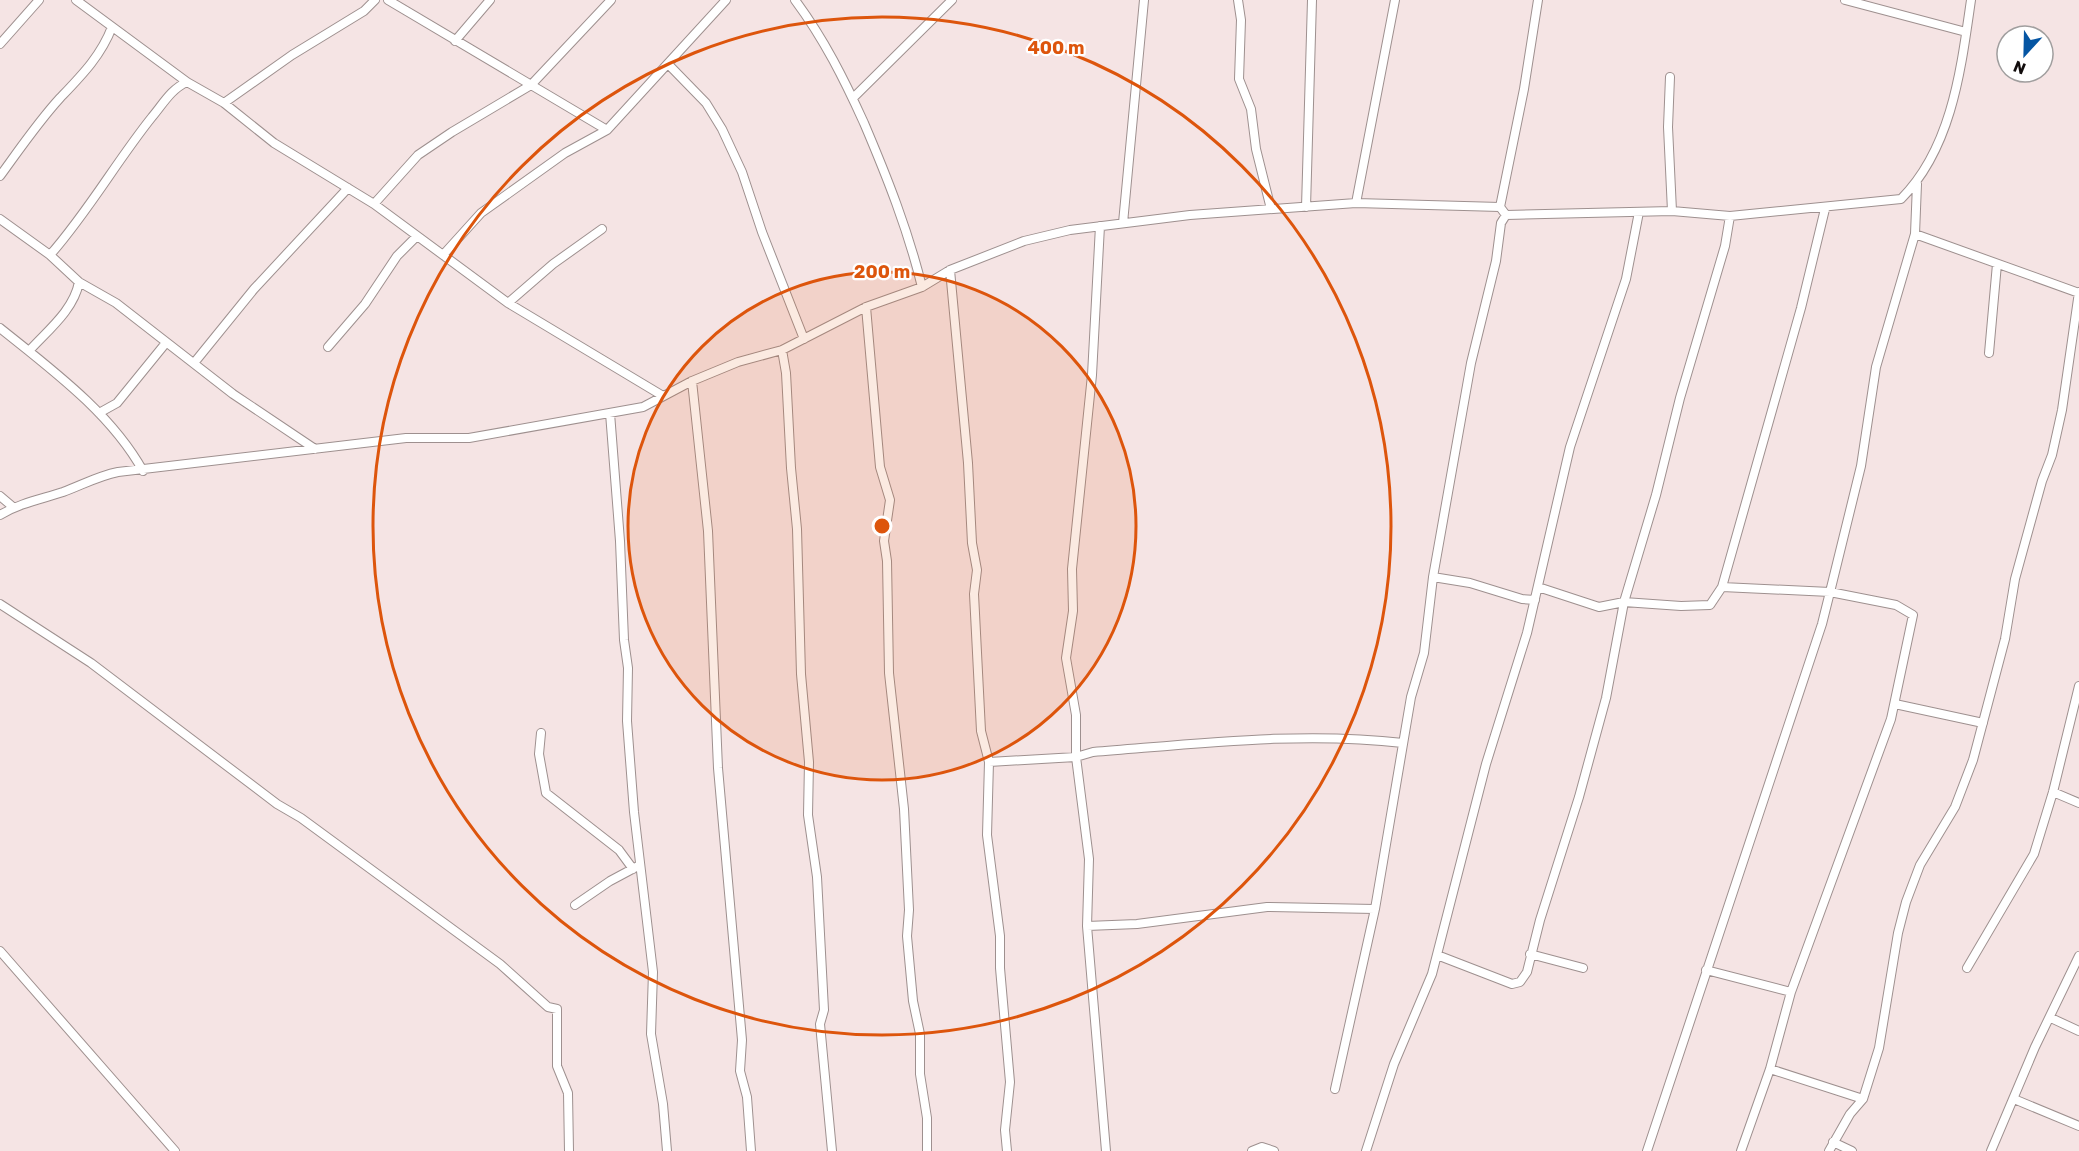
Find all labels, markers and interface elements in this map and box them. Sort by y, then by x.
north arrow [1995,24,2055,84]
text: 400 m [1027,37,1085,59]
text: N [2011,56,2028,78]
text: 200 m [854,261,910,283]
centre of rings [872,516,892,536]

